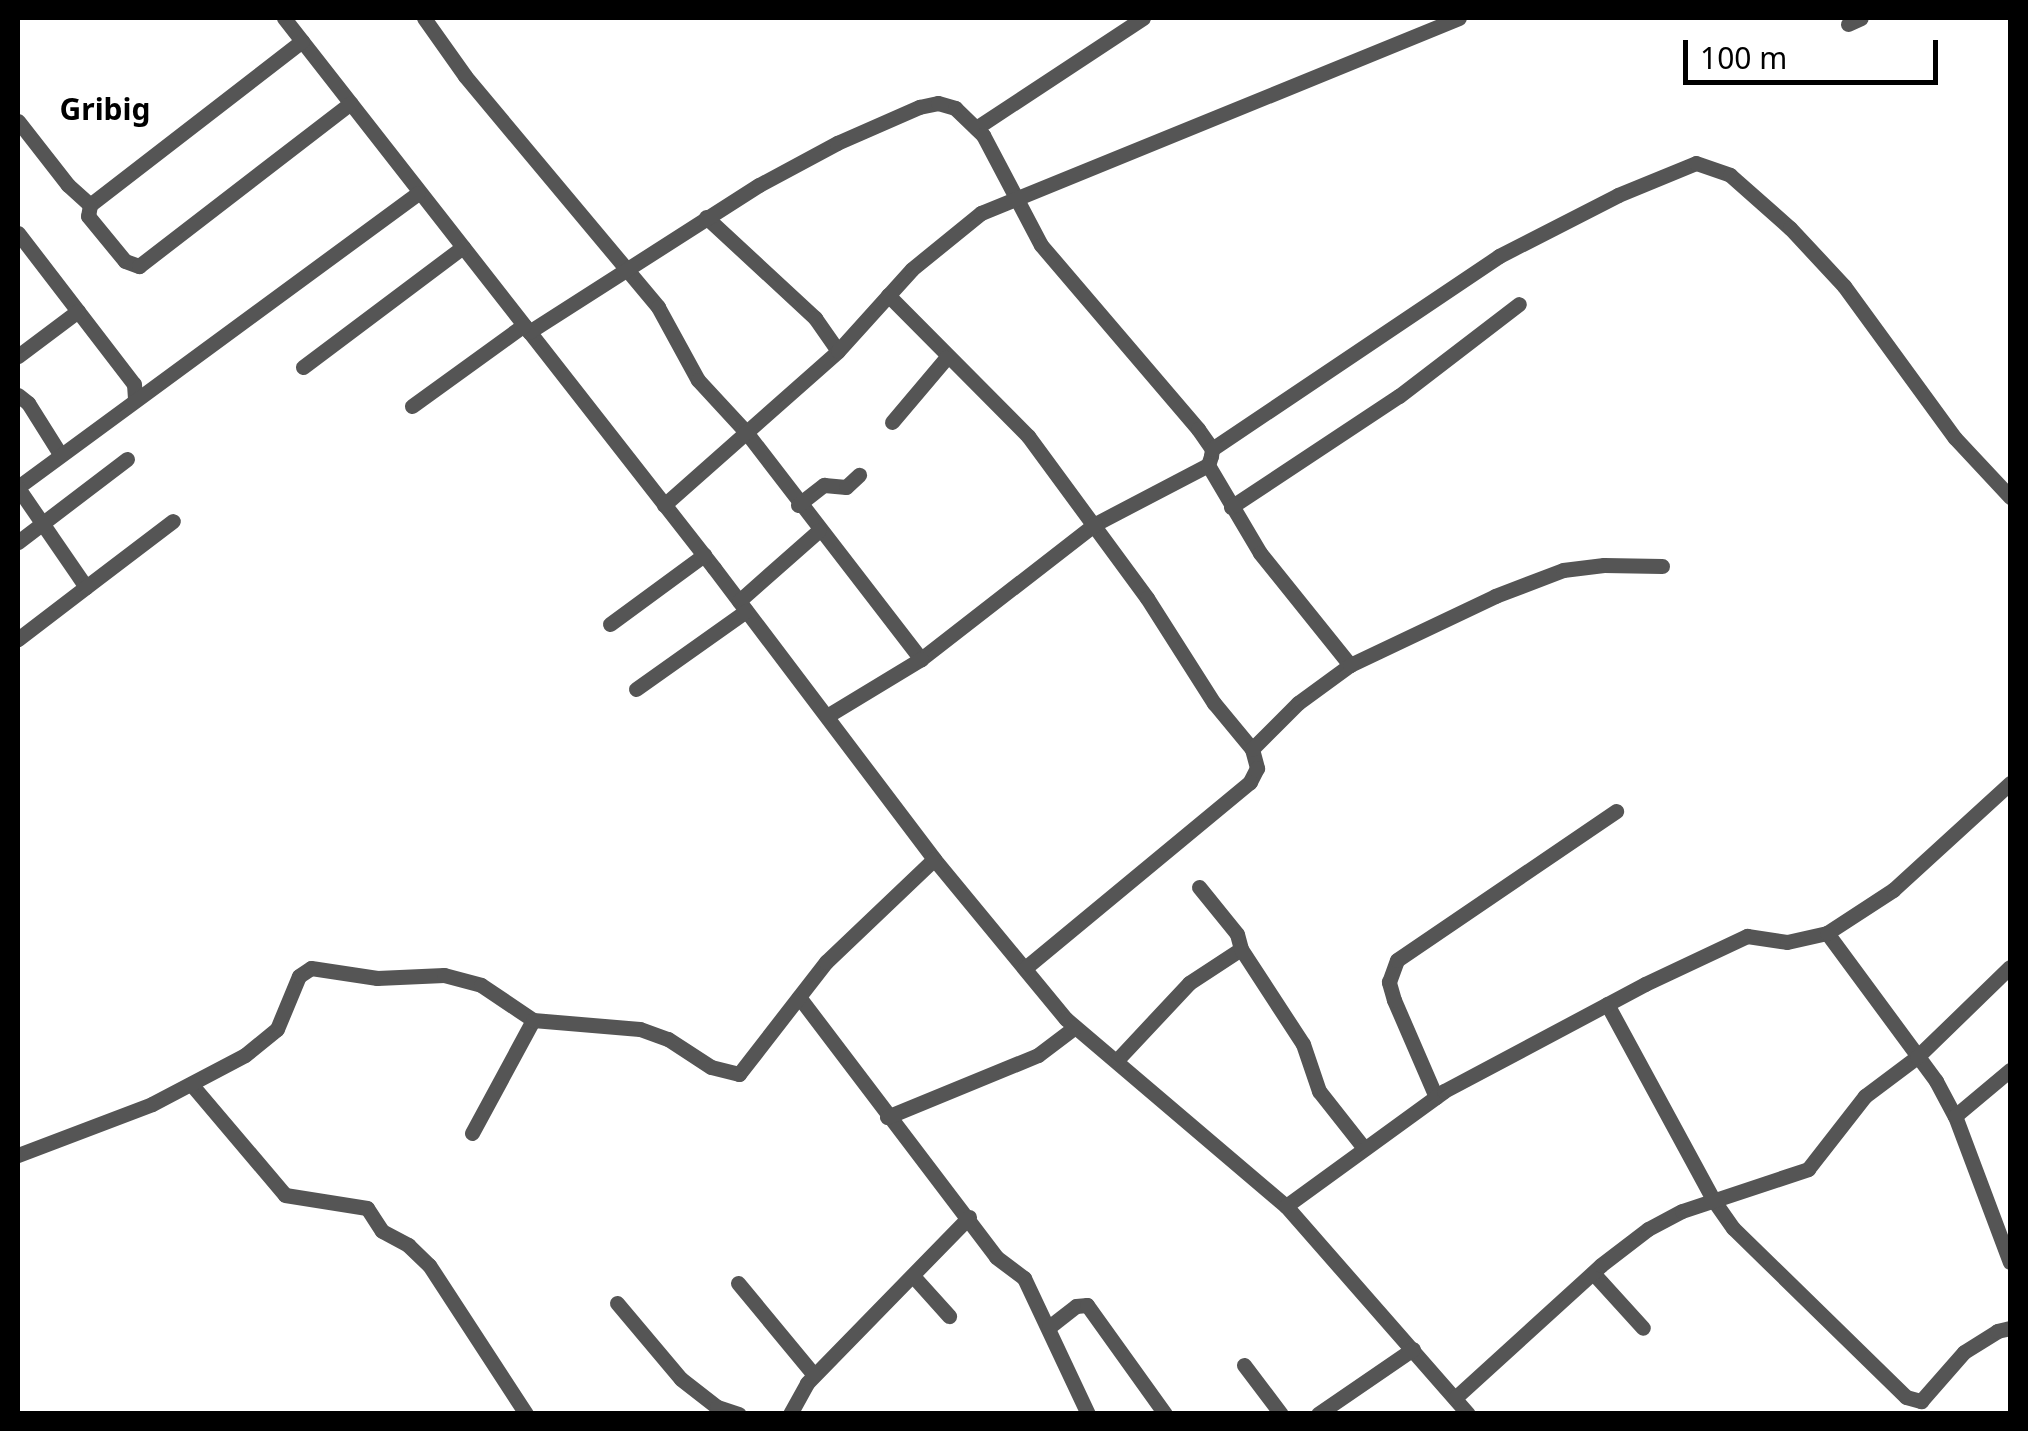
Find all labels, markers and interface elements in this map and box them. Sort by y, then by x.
scale bar [1688,20,1943,82]
text: 100 m [1700,37,1787,78]
district label: Gribig [60,91,150,127]

